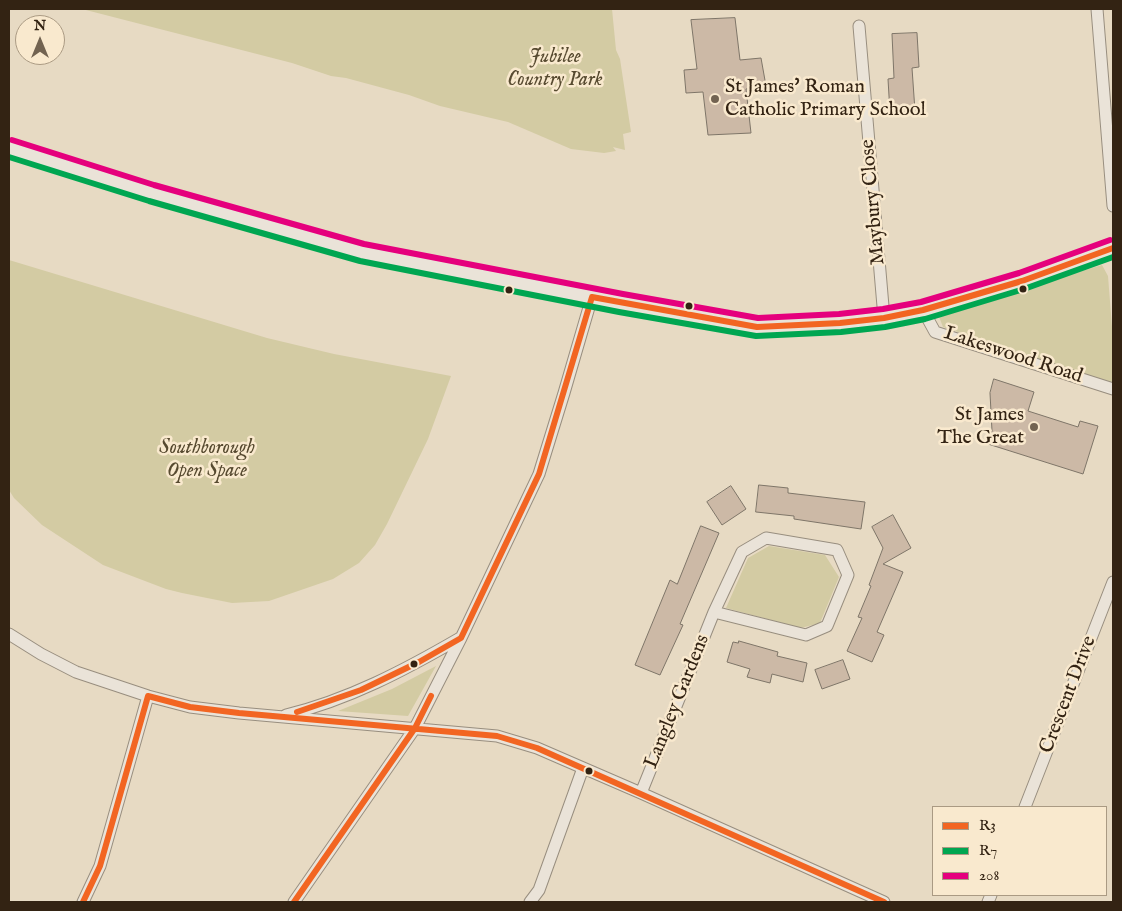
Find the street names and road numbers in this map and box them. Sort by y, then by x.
street label: Maybury Close [857,138,891,266]
street label: Lakeswood Road [941,322,1085,390]
street label: Langley Gardens [640,631,716,773]
street label: Crescent Drive [1036,633,1102,757]

